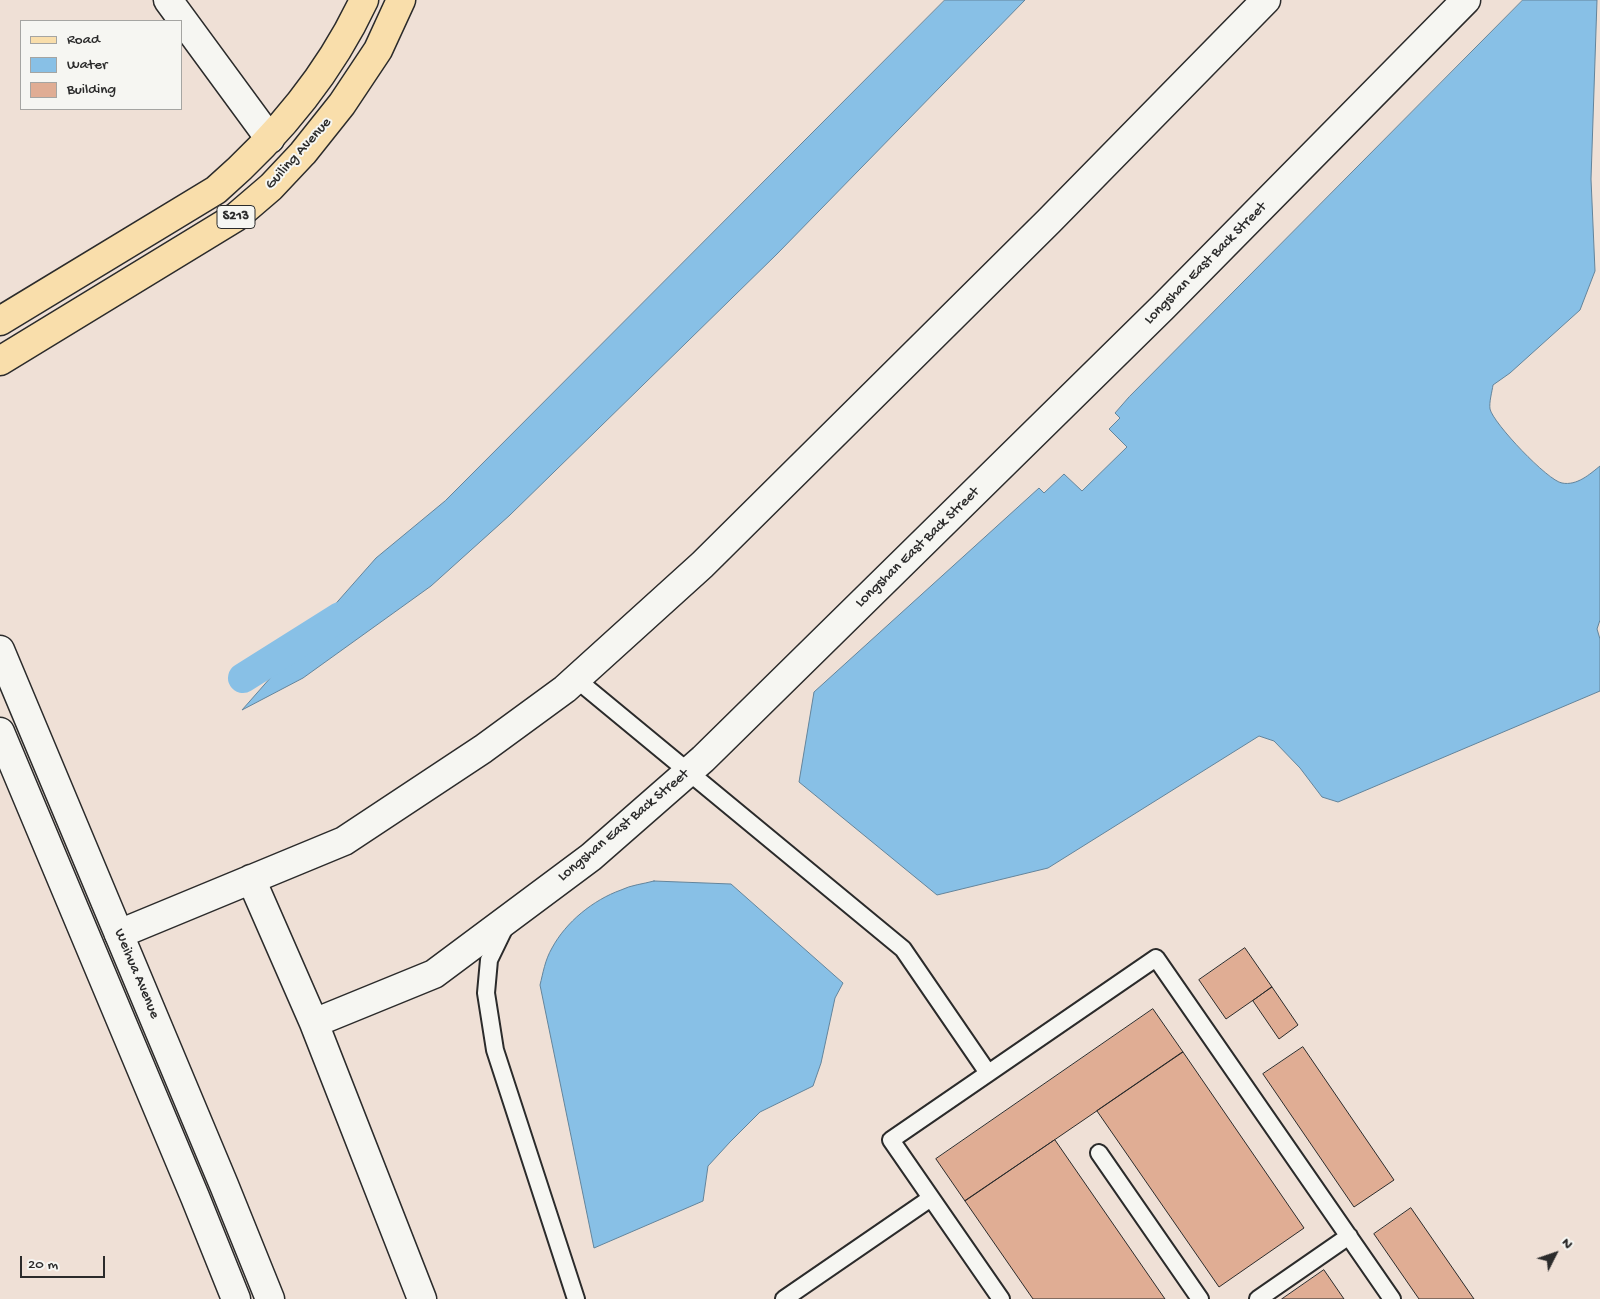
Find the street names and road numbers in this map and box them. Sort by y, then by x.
street label: Guiling Avenue [262,114,336,194]
street label: Longshan East Back Street [1141,199,1271,329]
road number: S213 [217,206,255,228]
street label: Longshan East Back Street [852,484,984,612]
street label: Longshan East Back Street [555,766,693,886]
street label: Weihua Avenue [109,926,163,1022]

